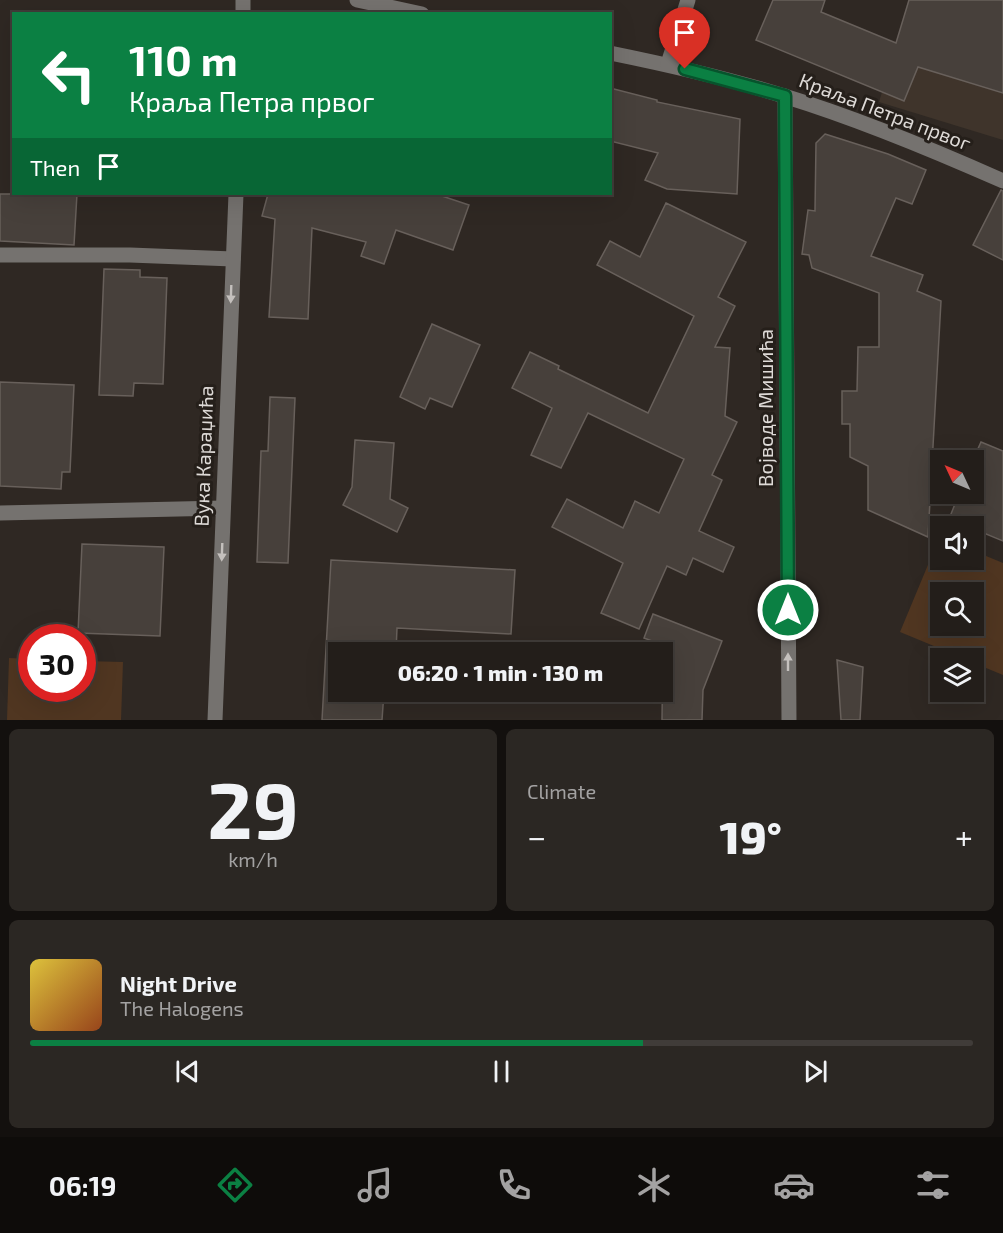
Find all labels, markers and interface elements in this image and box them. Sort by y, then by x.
pin [659,7,710,69]
icon: arrive [668,16,701,49]
text: 110 m [129,34,238,84]
icon: left [30,36,108,114]
street label: Краља Петра првог [796,67,975,155]
text: Краља Петра првог [129,85,375,117]
icon: arrive [92,150,125,183]
text: Then [30,154,80,180]
one-way arrow [227,284,236,303]
street label: Војводе Мишића [753,329,777,487]
street label: Вука Караџића [189,385,218,527]
north arrow [930,450,984,504]
map controls [930,450,984,702]
button: sound [930,516,984,570]
one-way arrow [217,542,226,561]
position arrow [756,578,820,642]
button: search [930,582,984,636]
speed limit sign: 30 [18,624,96,702]
button: layers [930,648,984,702]
one-way arrow [783,652,793,671]
text: 06:20 · 1 min · 130 m [398,659,603,685]
text: 29 [207,761,299,855]
text: Climate [527,779,596,803]
text: 19° [719,809,782,863]
text: − [527,816,546,856]
text: + [955,816,973,856]
text: km/h [228,847,278,871]
text: Night Drive [120,970,237,996]
text: The Halogens [120,996,244,1020]
icon: previous [171,1055,204,1088]
icon: pause [485,1055,518,1088]
icon: next [799,1055,832,1088]
icon: directions [214,1164,256,1206]
icon: music [354,1164,396,1206]
icon: phone [493,1164,535,1206]
icon: climate [633,1164,675,1206]
icon: car [773,1164,815,1206]
icon: filters [912,1164,954,1206]
text: 06:19 [49,1169,116,1201]

